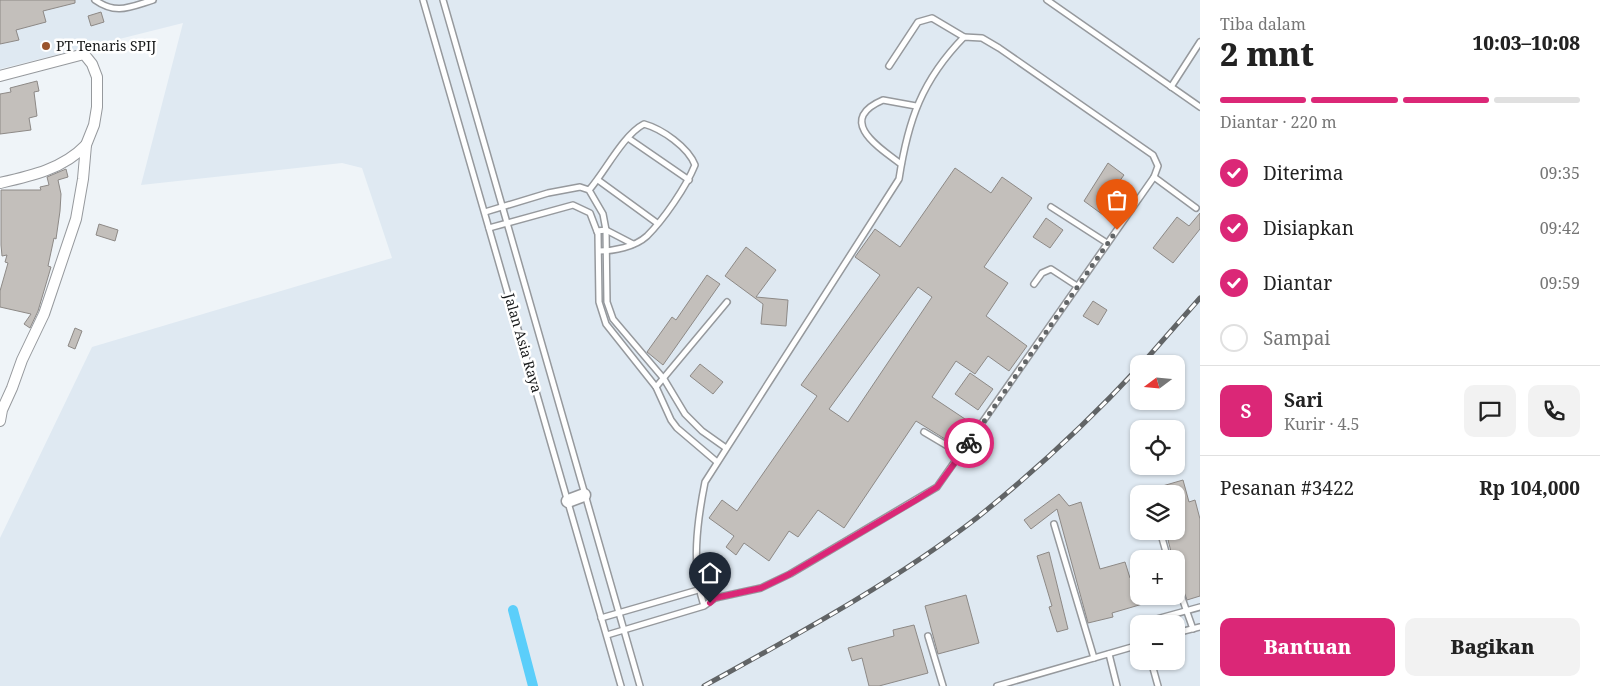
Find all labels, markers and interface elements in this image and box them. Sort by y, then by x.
text: Tiba dalam [1220,13,1306,35]
text: 10:03–10:08 [1472,30,1580,56]
text: 2 mnt [1220,32,1314,75]
place label: PT Tenaris SPIJ [56,36,156,55]
marker: PT Tenaris SPIJ [40,40,52,52]
text: Diantar · 220 m [1220,111,1337,133]
icon: check [1220,159,1248,187]
text: Diterima [1263,160,1343,186]
text: 09:35 [1540,162,1580,184]
pin [1096,179,1138,230]
icon: bag [1103,186,1131,214]
icon: check [1220,214,1248,242]
text: Disiapkan [1263,215,1354,241]
text: 09:42 [1540,217,1580,239]
icon: check [1220,269,1248,297]
text: Diantar [1263,270,1332,296]
text: 09:59 [1540,272,1580,294]
street label: Jalan Asia Raya [500,290,547,395]
text: Sampai [1263,325,1330,351]
north arrow [1130,355,1185,410]
map controls [1130,355,1185,670]
button: chat [1464,385,1516,437]
button: phone [1528,385,1580,437]
text: Sari [1284,387,1323,413]
text: S [1240,398,1252,424]
text: Kurir · 4.5 [1284,413,1359,435]
courier [944,418,994,468]
button: locate [1130,420,1185,475]
icon: bike [955,429,983,457]
text: Pesanan #3422 [1220,475,1354,501]
text: Rp 104,000 [1479,475,1580,501]
button: layers [1130,485,1185,540]
button: + [1130,550,1185,605]
pin [689,552,731,603]
icon: home [696,559,724,587]
button: − [1130,615,1185,670]
button: Bantuan [1220,618,1395,676]
button: Bagikan [1405,618,1580,676]

